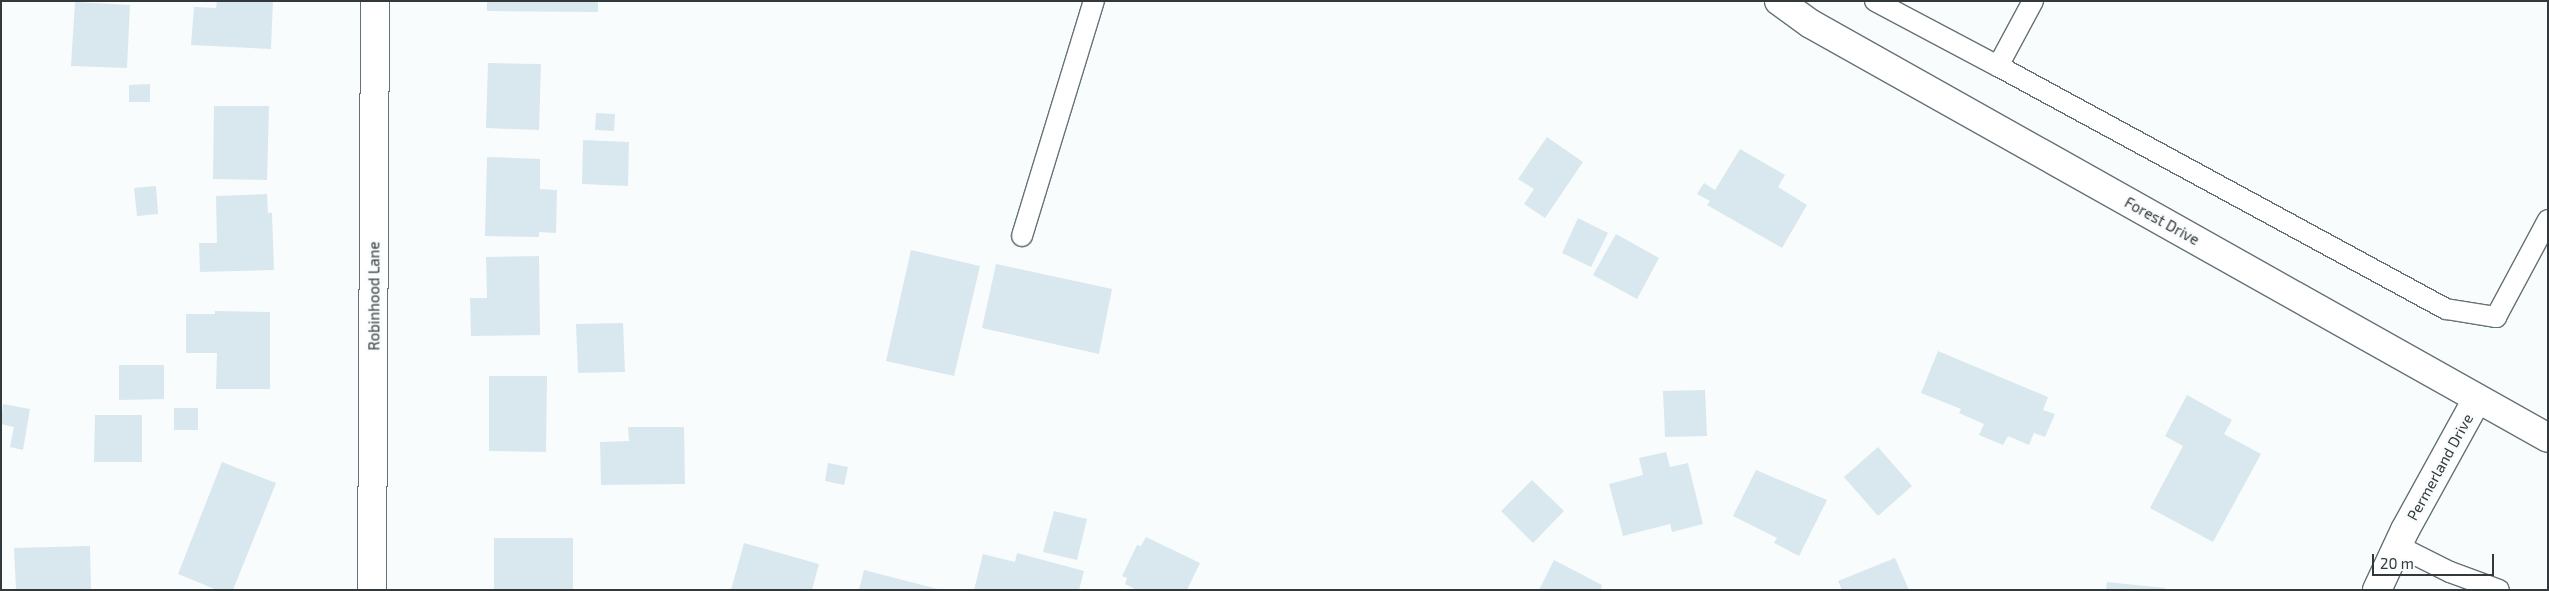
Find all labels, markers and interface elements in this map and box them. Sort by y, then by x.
street label: Forest Drive [2122,193,2202,249]
street label: Robinhood Lane [365,241,383,351]
street label: Permerland Drive [2403,411,2477,523]
scale bar [2374,544,2496,576]
text: 20 m [2380,554,2414,572]

